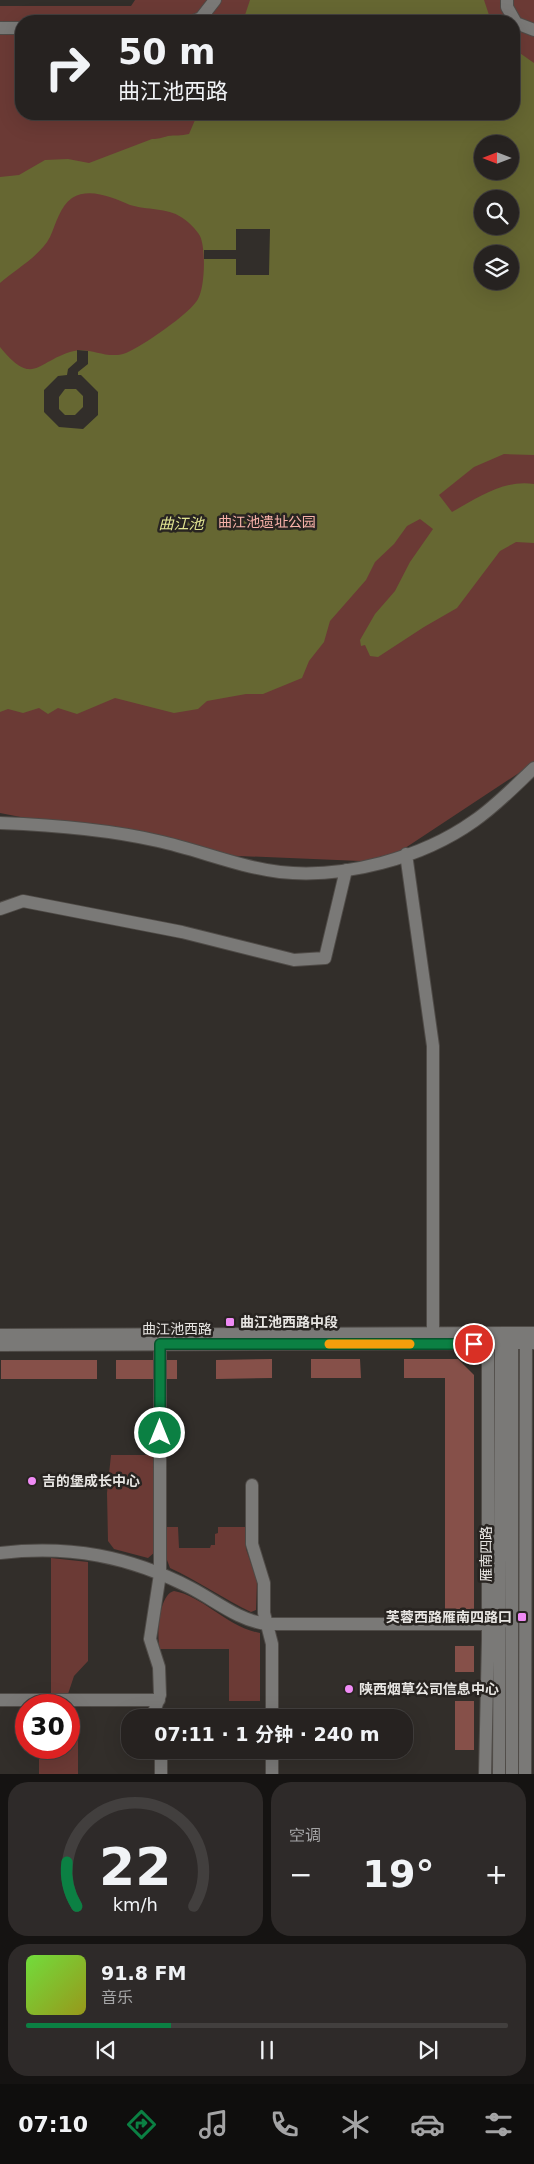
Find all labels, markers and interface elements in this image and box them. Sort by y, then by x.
text: 50 m [118,32,215,72]
icon: right [35,35,100,100]
text: 曲江池西路 [118,79,228,104]
north arrow [474,135,519,180]
map controls [474,135,519,290]
button: search [474,190,519,235]
button: layers [474,245,519,290]
park label: 曲江池遗址公园 [218,514,316,530]
water label: 曲江池 [158,515,205,533]
place label: 曲江池西路中段 [240,1314,338,1330]
marker: 曲江池西路中段 [224,1316,236,1328]
street label: 曲江池西路 [142,1321,212,1337]
pin [453,1323,495,1365]
icon: arrive [460,1330,488,1358]
position arrow [133,1406,185,1458]
place label: 吉的堡成长中心 [42,1473,140,1489]
marker: 吉的堡成长中心 [26,1475,38,1487]
street label: 雁南四路 [478,1526,494,1582]
place label: 芙蓉西路雁南四路口 [386,1609,512,1625]
marker: 芙蓉西路雁南四路口 [516,1611,528,1623]
place label: 陕西烟草公司信息中心 [359,1681,499,1697]
marker: 陕西烟草公司信息中心 [343,1683,355,1695]
speed limit sign: 30 [15,1694,80,1759]
text: 07:11 · 1 分钟 · 240 m [154,1723,380,1745]
text: 空调 [289,1826,321,1845]
text: 22 [99,1837,172,1897]
text: 19° [363,1852,434,1896]
text: − [289,1858,312,1891]
text: + [485,1858,508,1891]
text: km/h [113,1894,158,1915]
text: 91.8 FM [101,1962,186,1984]
text: 音乐 [101,1988,133,2007]
icon: previous [92,2036,120,2064]
icon: pause [253,2036,281,2064]
icon: next [414,2036,442,2064]
icon: directions [124,2107,159,2142]
icon: music [196,2107,231,2142]
icon: phone [267,2107,302,2142]
icon: climate [338,2107,373,2142]
icon: car [410,2107,445,2142]
icon: filters [481,2107,516,2142]
text: 07:10 [18,2112,88,2137]

